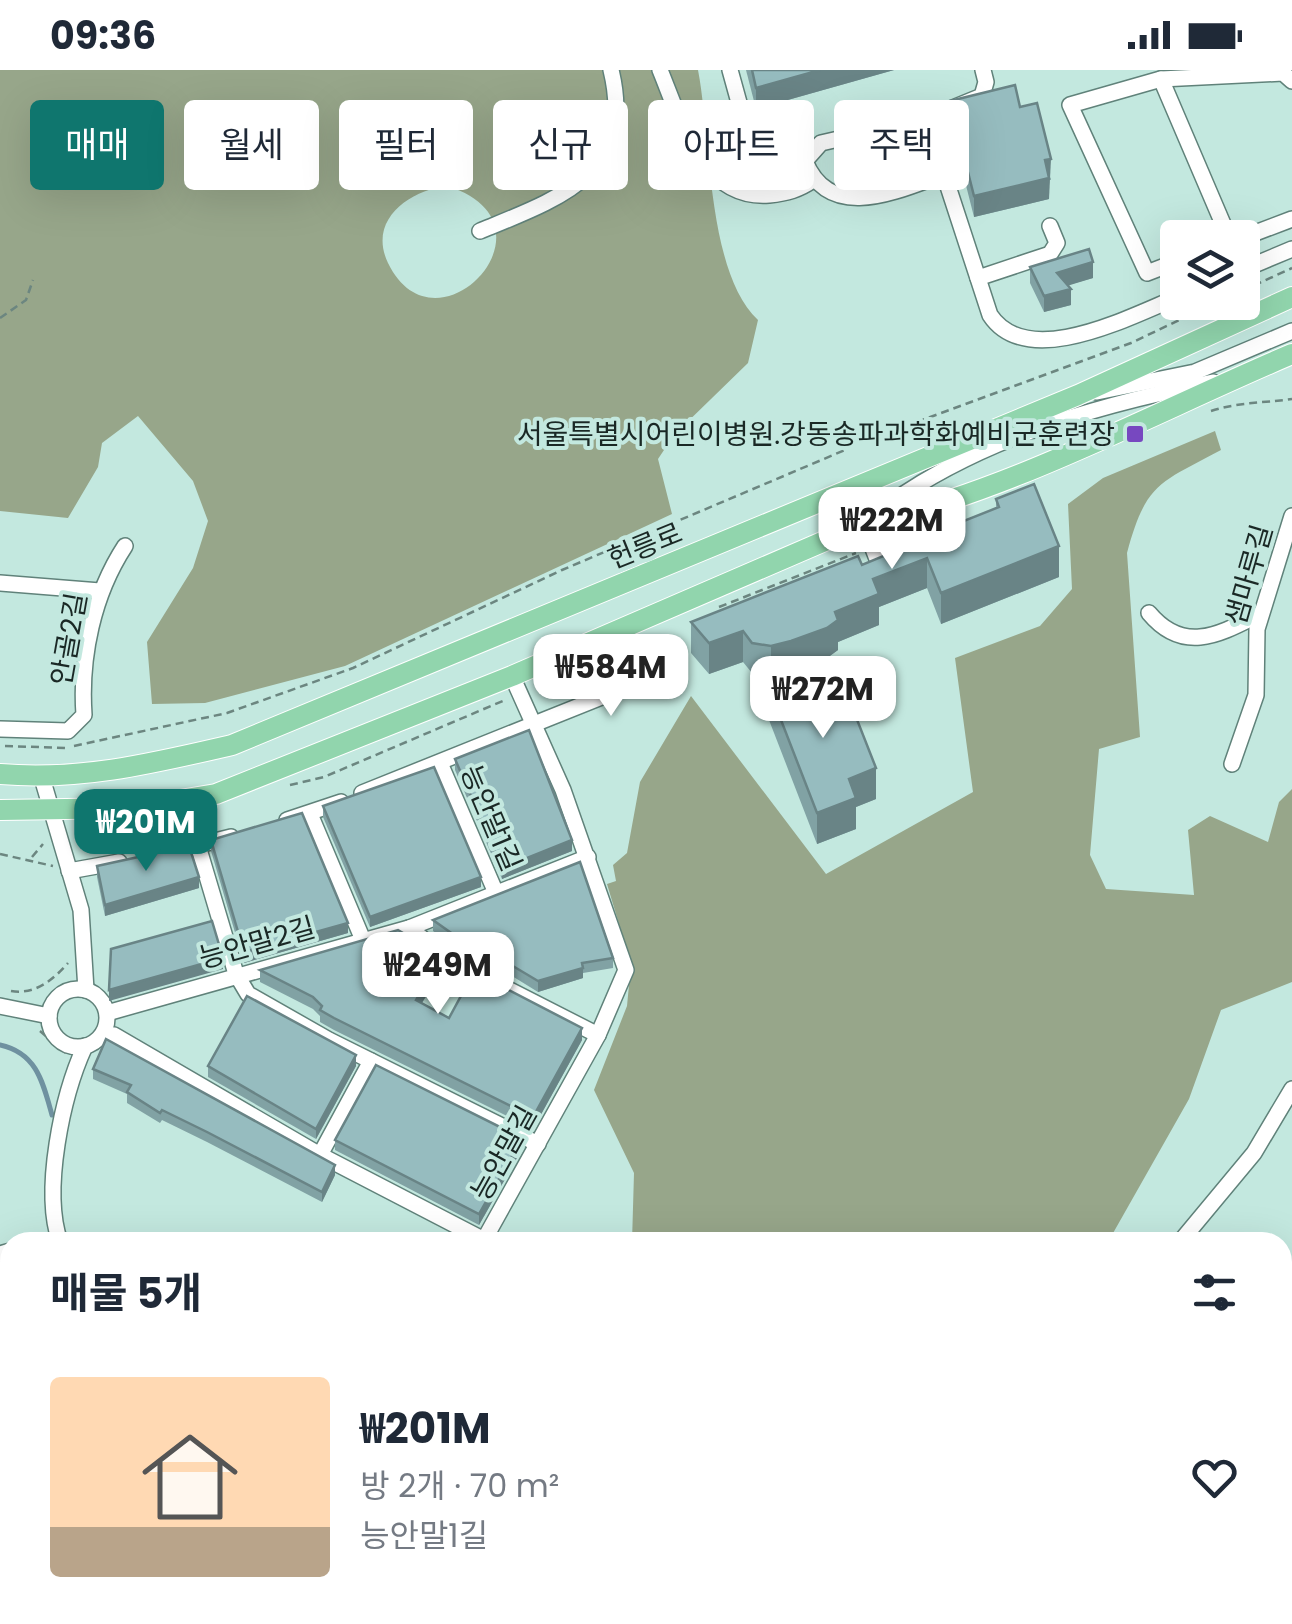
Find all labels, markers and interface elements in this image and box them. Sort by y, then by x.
text: 09:36 [50,9,156,62]
chip: 매매 [30,100,164,190]
chip: 월세 [184,100,319,190]
chip: 필터 [339,100,473,190]
chip: 신규 [493,100,628,190]
chip: 아파트 [648,100,814,190]
chip: 주택 [834,100,969,190]
map controls [1160,220,1260,320]
button: layers [1160,220,1260,320]
place label: 서울특별시어린이병원.강동송파과학화예비군훈련장 [517,415,1115,454]
marker: 서울특별시어린이병원.강동송파과학화예비군훈련장 [1124,423,1146,445]
pin: ₩222M [822,487,962,572]
text: ₩222M [840,497,944,542]
street label: 헌릉로 [602,513,688,579]
street label: 샘마루길 [1216,520,1282,630]
street label: 안골2길 [42,590,96,688]
pin: ₩584M [541,634,681,719]
text: ₩584M [555,644,667,689]
pin: ₩272M [753,656,893,741]
text: ₩272M [772,666,874,711]
street label: 능안말1길 [451,759,531,877]
pin: ₩201M [76,789,216,874]
text: ₩201M [96,799,196,844]
street label: 능안말2길 [194,908,320,978]
pin: ₩249M [368,932,508,1017]
text: ₩249M [384,942,492,987]
street label: 능안말길 [462,1098,546,1208]
text: 매물 5개 [50,1264,202,1323]
icon: filters [1187,1265,1242,1320]
text: ₩201M [360,1399,491,1458]
icon: home [130,1417,250,1537]
icon: heart [1187,1450,1242,1505]
text: 방 2개 · 70 m² [360,1463,559,1508]
text: 능안말1길 [360,1513,488,1558]

